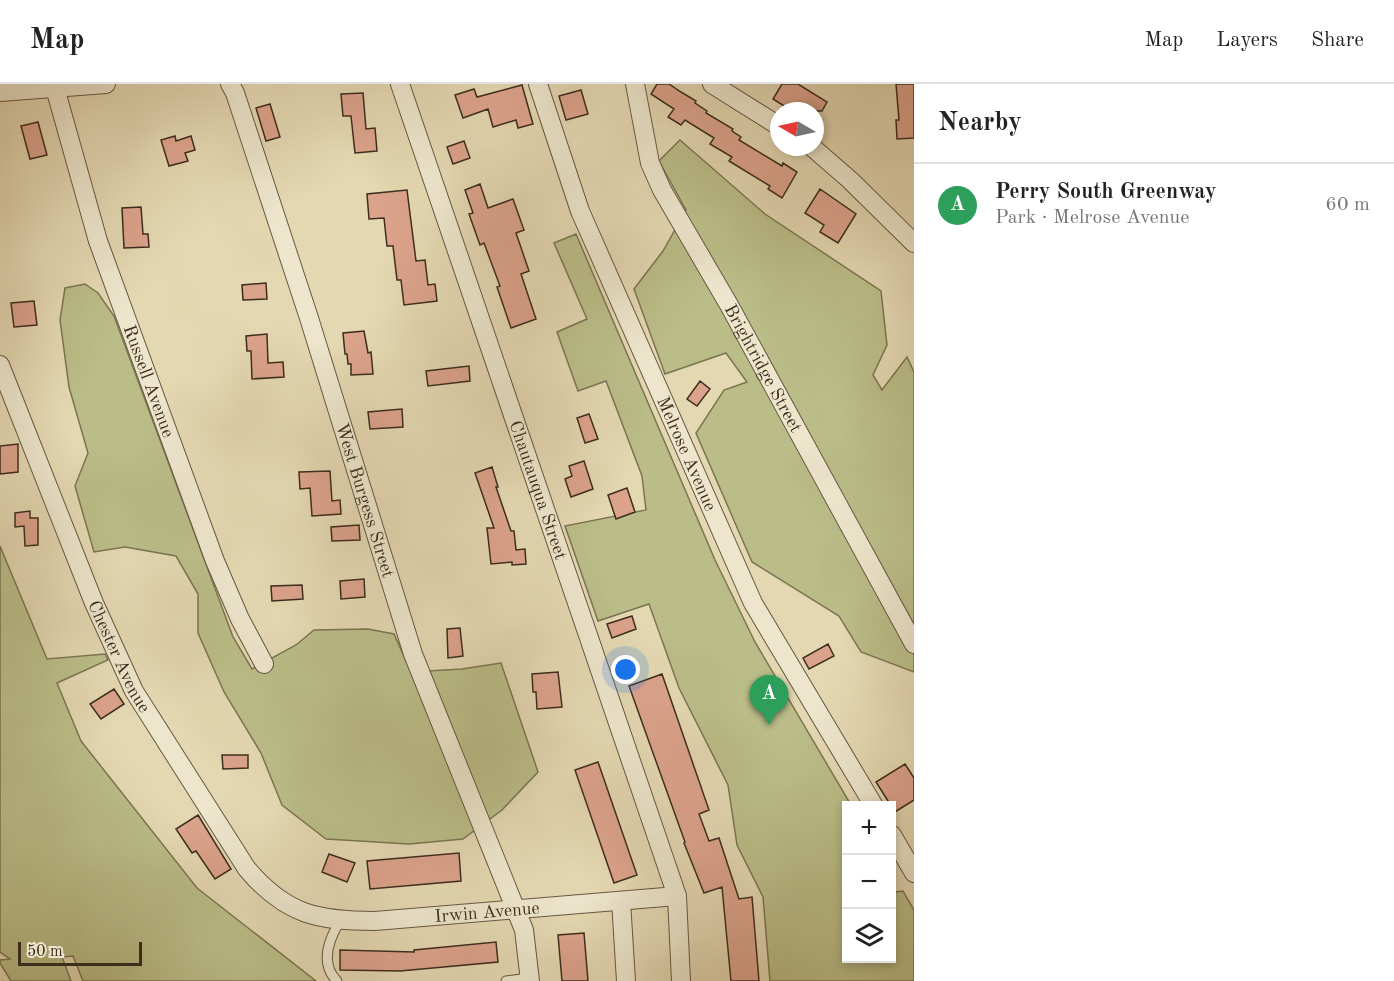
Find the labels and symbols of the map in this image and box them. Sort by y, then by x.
north arrow [770,102,824,156]
street label: Brightridge Street [720,302,805,436]
street label: Russell Avenue [119,323,177,440]
street label: Melrose Avenue [653,394,719,514]
street label: Chautauqua Street [506,419,570,562]
street label: West Burgess Street [332,421,397,580]
street label: Chester Avenue [84,598,153,716]
your location [611,655,640,684]
pin: A [750,676,788,725]
street label: Irwin Avenue [434,899,540,926]
scale bar [18,939,142,966]

